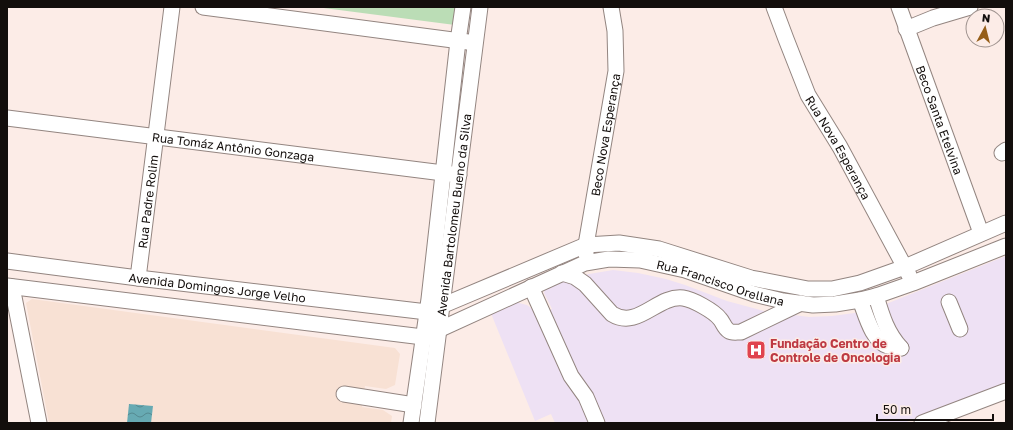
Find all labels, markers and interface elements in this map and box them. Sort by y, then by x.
north arrow [965,8,1005,48]
text: N [981,11,991,25]
street label: Beco Santa Etelvina [913,63,967,176]
street label: Beco Nova Esperança [587,72,623,197]
street label: Rua Nova Esperança [803,93,874,202]
street label: Avenida Bartolomeu Bueno da Silva [433,113,474,317]
street label: Rua Tomáz Antônio Gonzaga [151,129,315,164]
street label: Rua Padre Rolim [134,154,161,249]
street label: Rua Francisco Orellana [655,256,786,309]
street label: Avenida Domingos Jorge Velho [128,269,307,305]
place label: Fundação Centro de Controle de Oncologia [770,336,900,365]
hospital icon: Fundação Centro de Controle de Oncologia [745,339,767,361]
scale bar [877,396,993,422]
text: 50 m [883,402,911,417]

